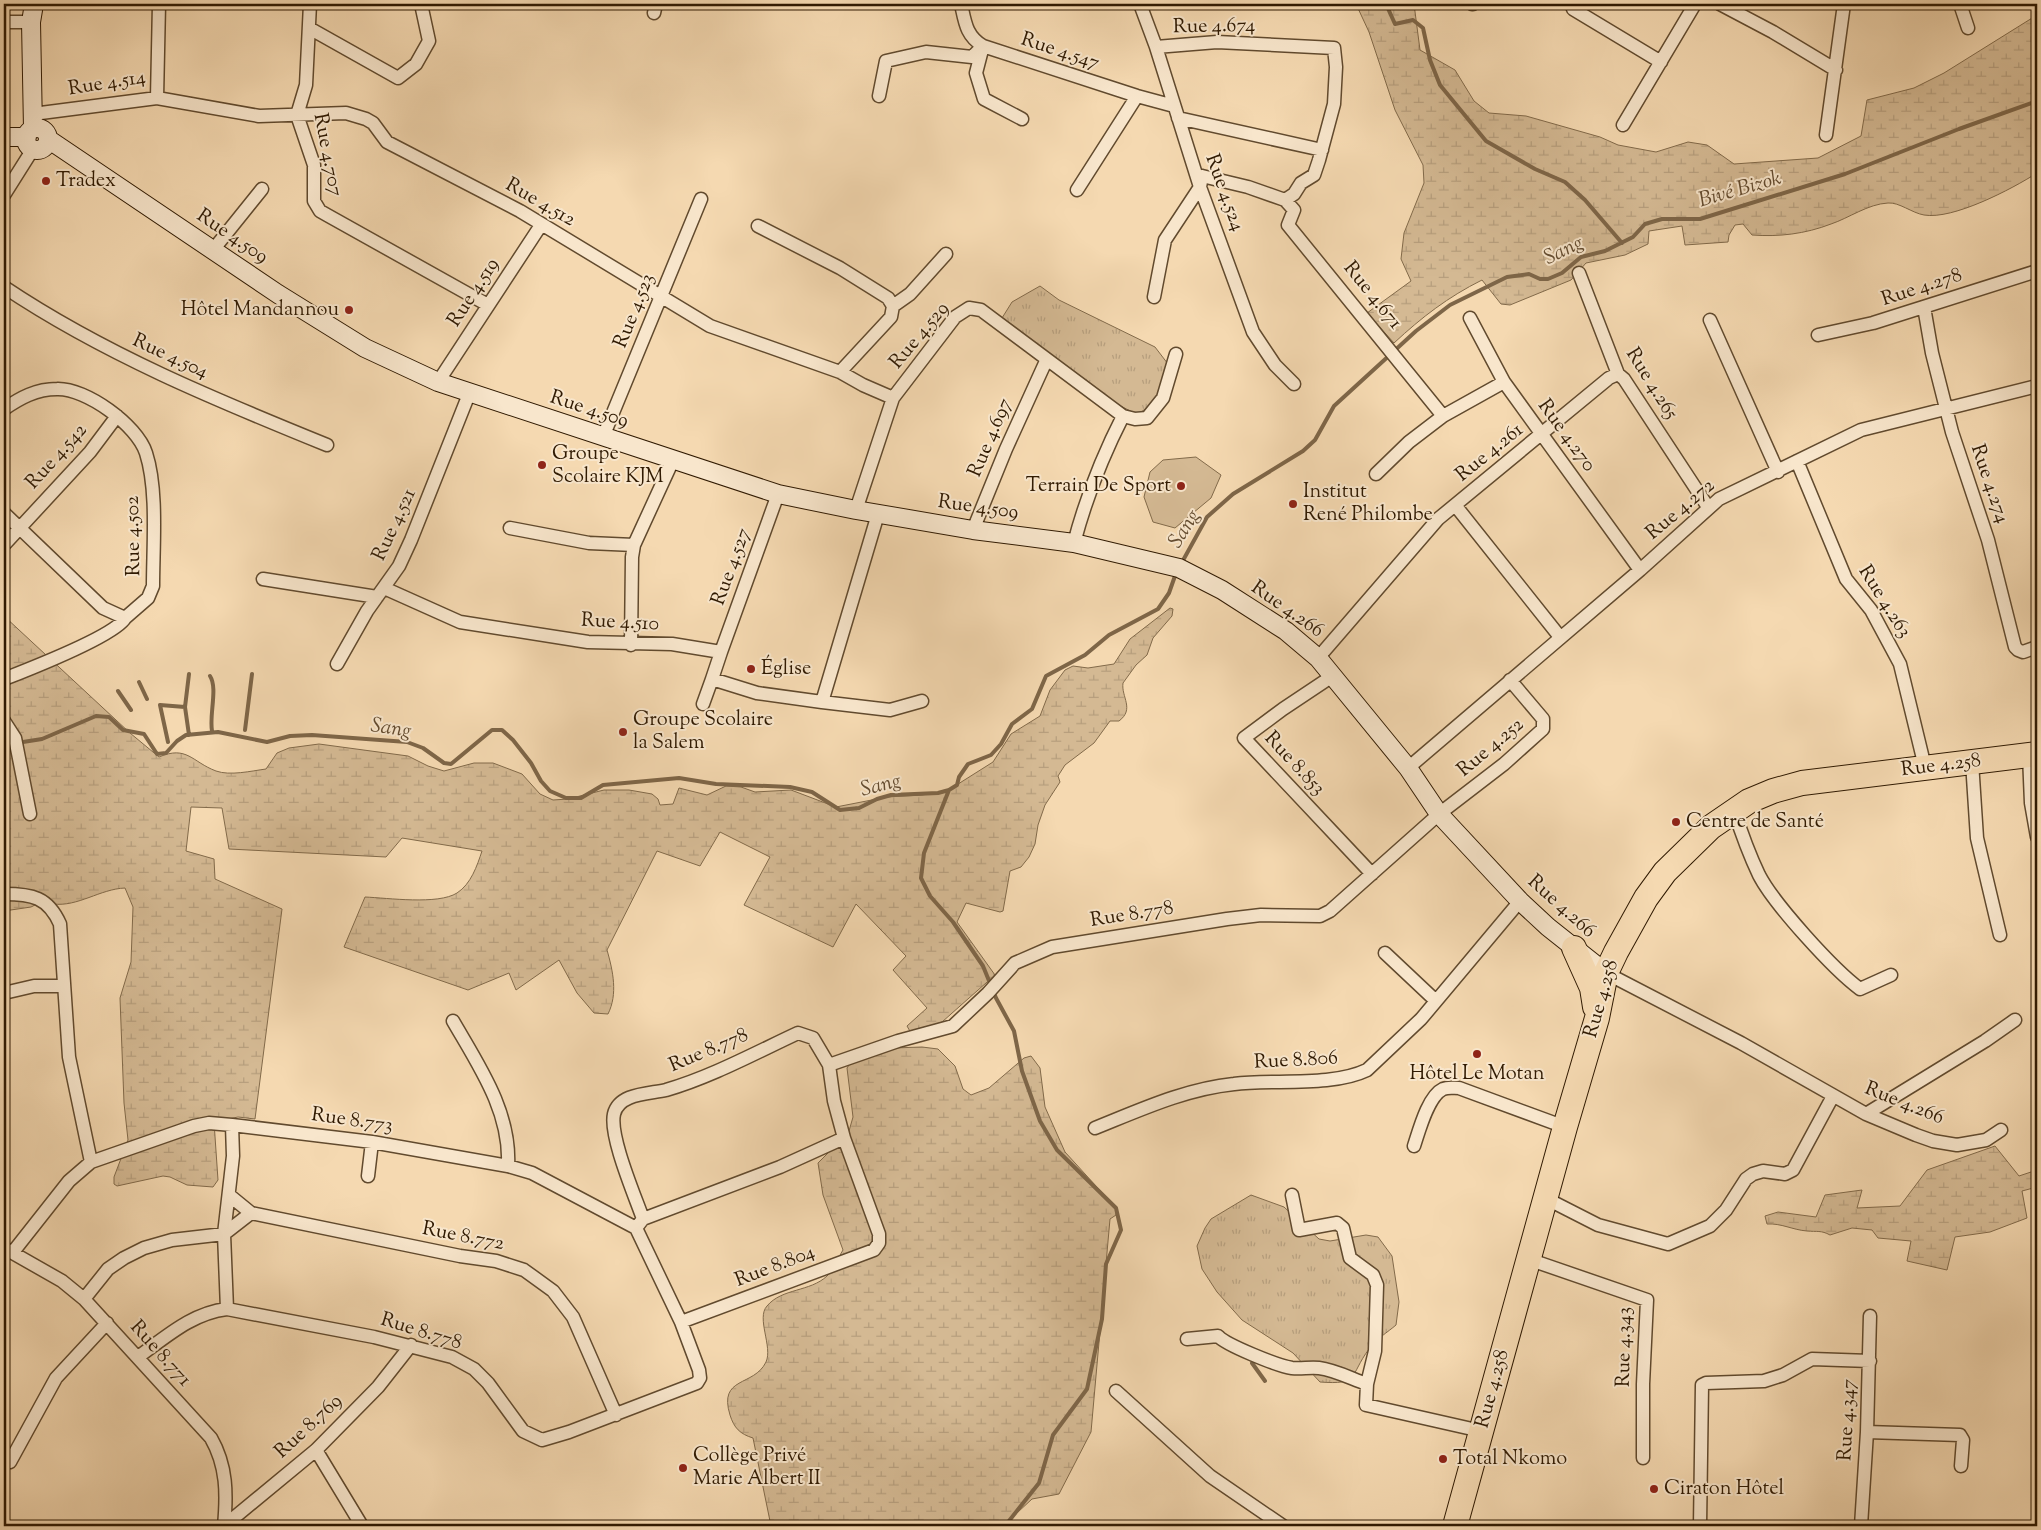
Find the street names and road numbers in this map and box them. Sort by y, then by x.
street label: Rue 4.674 [1173,12,1255,42]
street label: Rue 4.547 [1017,26,1103,78]
street label: Rue 4.514 [66,64,148,104]
street label: Rue 4.707 [305,111,349,199]
street label: Rue 4.524 [1197,150,1251,236]
street label: Rue 4.512 [499,171,581,235]
street label: Rue 4.509 [190,202,274,272]
street label: Rue 4.519 [441,253,507,333]
street label: Rue 4.671 [1335,256,1409,337]
street label: Rue 4.278 [1878,261,1966,315]
street label: Rue 4.523 [607,269,663,353]
street label: Rue 4.529 [883,296,957,376]
street label: Rue 4.504 [127,327,213,387]
street label: Rue 4.265 [1617,342,1685,426]
street label: Rue 4.509 [546,384,632,436]
street label: Rue 4.697 [961,394,1021,482]
street label: Rue 4.270 [1530,394,1602,478]
street label: Rue 4.261 [1450,416,1530,489]
street label: Rue 4.542 [19,417,95,497]
street label: Rue 4.274 [1962,440,2016,528]
street label: Rue 4.272 [1640,472,1722,548]
street label: Rue 4.521 [366,484,424,566]
street label: Rue 4.509 [936,488,1020,528]
street label: Rue 4.502 [119,495,149,577]
street label: Rue 4.527 [705,524,759,610]
street label: Rue 4.263 [1850,560,1918,644]
street label: Rue 4.266 [1245,574,1329,646]
street label: Rue 4.510 [580,606,660,640]
street label: Rue 4.252 [1451,711,1531,785]
street label: Rue 8.853 [1257,725,1331,803]
street label: Rue 4.258 [1899,747,1983,785]
street label: Rue 4.266 [1520,868,1602,946]
street label: Rue 8.778 [1088,894,1176,936]
street label: Rue 4.258 [1577,956,1627,1042]
street label: Rue 8.778 [665,1021,753,1081]
street label: Rue 8.806 [1253,1044,1339,1078]
street label: Rue 4.266 [1860,1075,1948,1133]
street label: Rue 8.773 [309,1101,395,1141]
street label: Rue 8.772 [420,1215,506,1259]
street label: Rue 8.804 [731,1239,819,1295]
street label: Rue 8.778 [377,1306,465,1358]
street label: Rue 4.343 [1610,1307,1640,1387]
street label: Rue 8.771 [122,1314,198,1394]
street label: Rue 4.258 [1469,1347,1517,1431]
street label: Rue 4.347 [1831,1378,1865,1462]
street label: Rue 8.769 [269,1388,349,1466]

